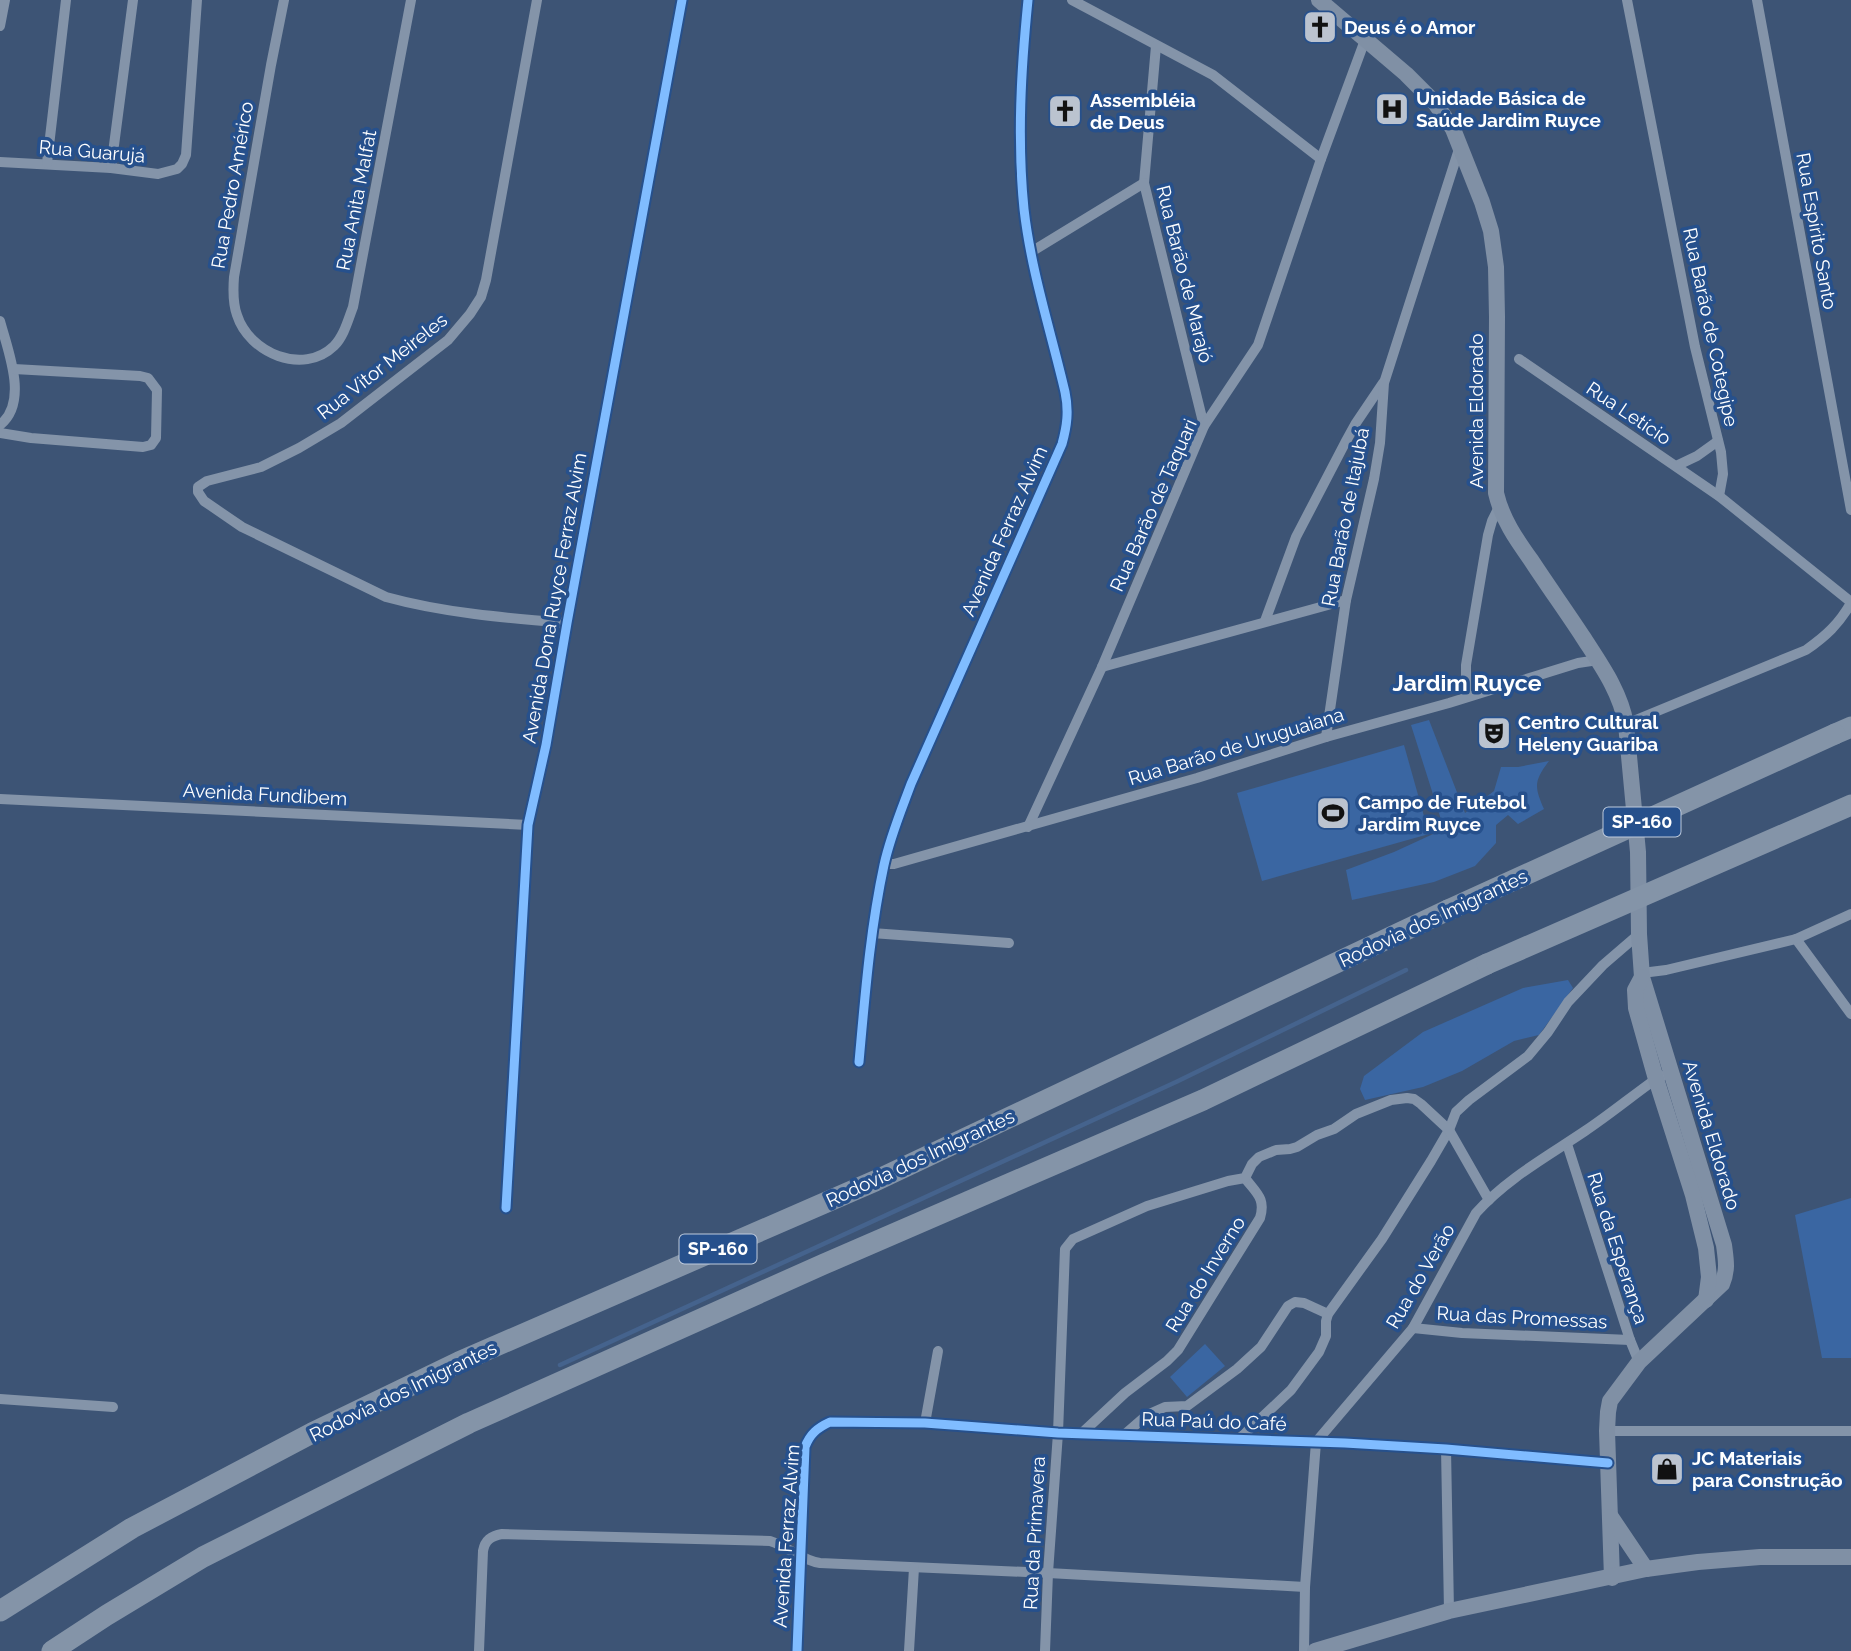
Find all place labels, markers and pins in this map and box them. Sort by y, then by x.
church icon: Deus é o Amor [1301,8,1339,46]
place label: Deus é o Amor [1344,16,1476,38]
place label: Unidade Básica de Saúde Jardim Ruyce [1416,87,1601,131]
place label: Assembléia de Deus [1090,89,1196,133]
hospital icon: Unidade Básica de Saúde Jardim Ruyce [1373,90,1411,128]
church icon: Assembléia de Deus [1046,92,1084,130]
place label: Centro Cultural Heleny Guariba [1518,711,1659,755]
theatre icon: Centro Cultural Heleny Guariba [1475,714,1513,752]
place label: Campo de Futebol Jardim Ruyce [1358,791,1527,835]
sports icon: Campo de Futebol Jardim Ruyce [1314,794,1352,832]
place label: JC Materiais para Construção [1692,1447,1843,1491]
shop icon: JC Materiais para Construção [1648,1450,1686,1488]

